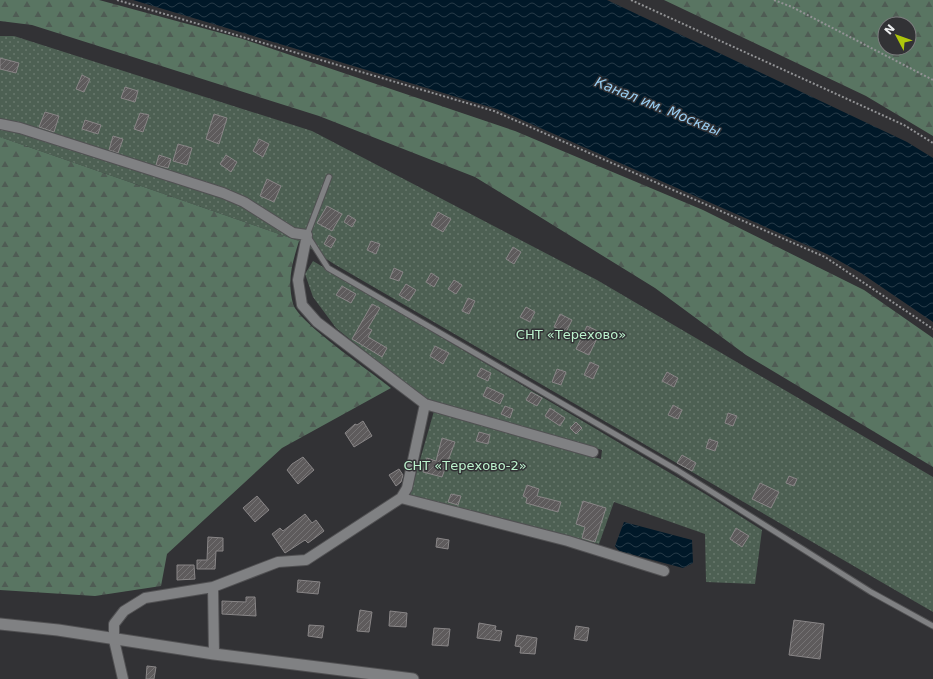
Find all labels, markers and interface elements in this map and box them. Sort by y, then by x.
north arrow [877,16,917,56]
text: N [882,22,898,38]
water label: Канал им. Москвы [593,73,723,139]
park label: СНТ «Терехово» [516,327,626,342]
park label: СНТ «Терехово-2» [403,458,527,473]

